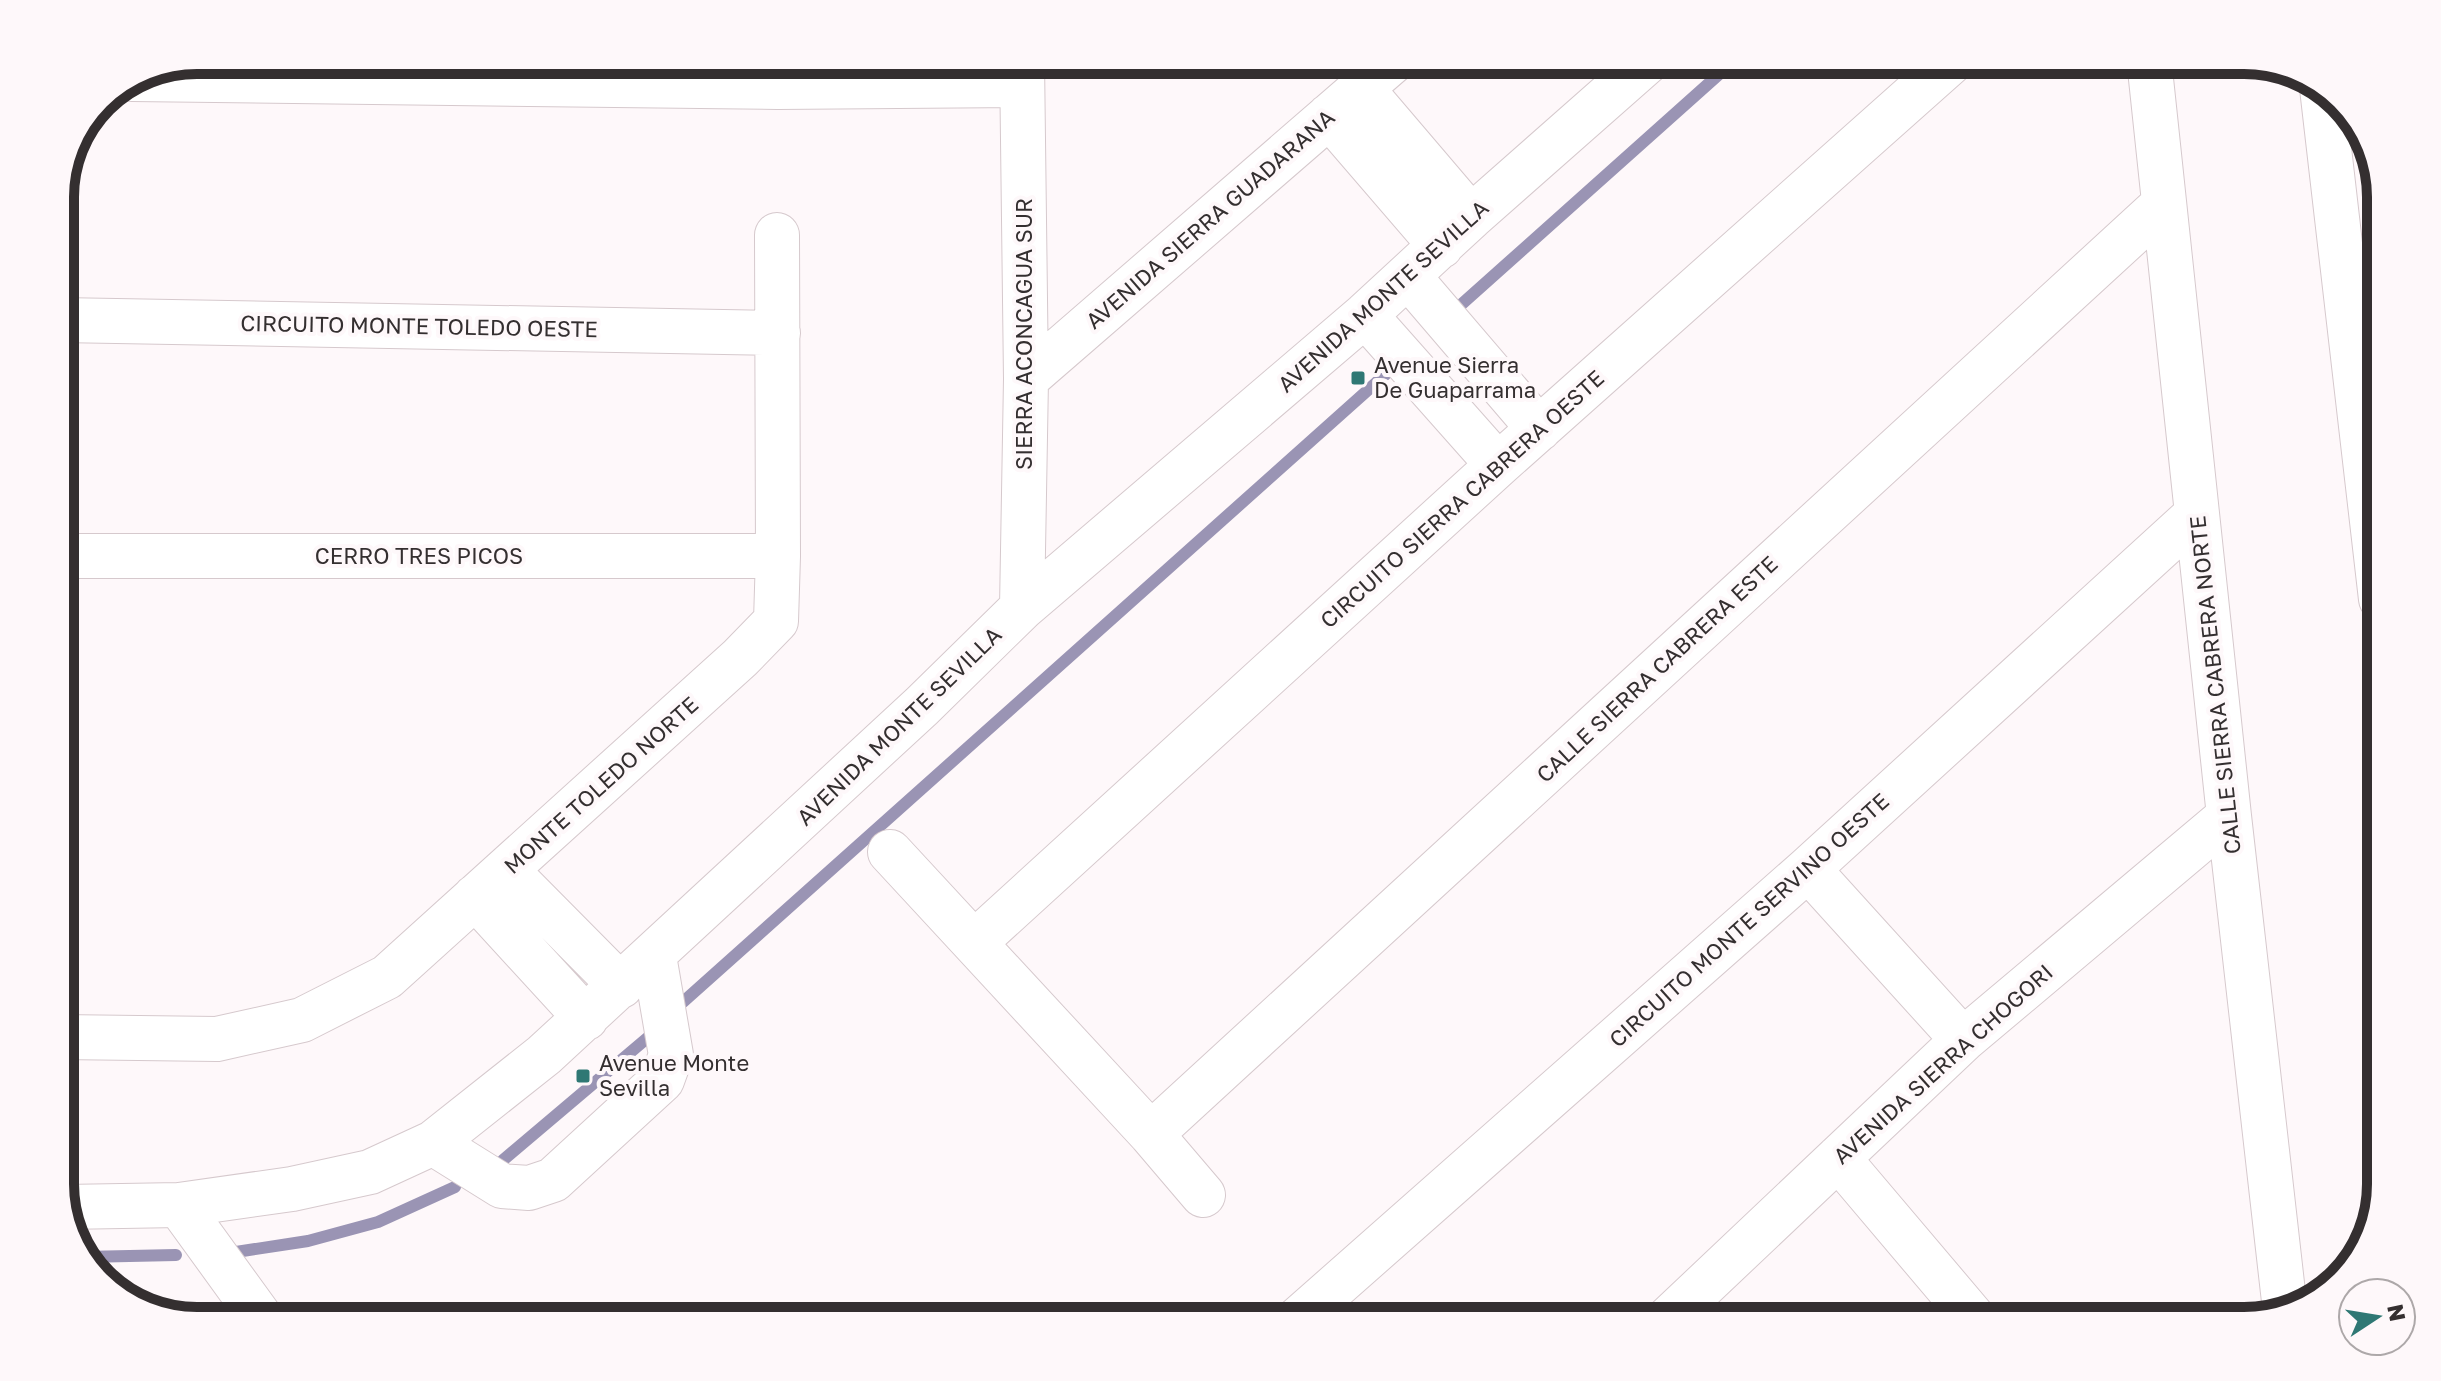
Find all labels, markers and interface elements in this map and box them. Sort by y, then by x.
street label: AVENIDA SIERRA GUADARANA [1080,103,1340,334]
street label: AVENIDA MONTE SEVILLA [1272,194,1494,397]
street label: SIERRA ACONCAGUA SUR [1010,198,1037,470]
street label: CIRCUITO MONTE TOLEDO OESTE [240,309,598,342]
place label: Avenue Sierra De Guaparrama [1374,351,1536,403]
street label: CIRCUITO SIERRA CABRERA OESTE [1314,364,1609,633]
marker: Avenue Sierra De Guaparrama [1349,369,1367,387]
street label: CALLE SIERRA CABRERA NORTE [2183,514,2246,856]
street label: CERRO TRES PICOS [315,542,523,569]
street label: CALLE SIERRA CABRERA ESTE [1531,550,1783,788]
street label: AVENIDA MONTE SEVILLA [791,621,1007,831]
street label: MONTE TOLEDO NORTE [498,690,703,879]
street label: CIRCUITO MONTE SERVINO OESTE [1603,787,1894,1052]
street label: AVENIDA SIERRA CHOGORI [1827,958,2058,1169]
place label: Avenue Monte Sevilla [599,1049,749,1101]
marker: Avenue Monte Sevilla [574,1067,592,1085]
north arrow [2337,1277,2417,1357]
text: N [2382,1302,2412,1324]

